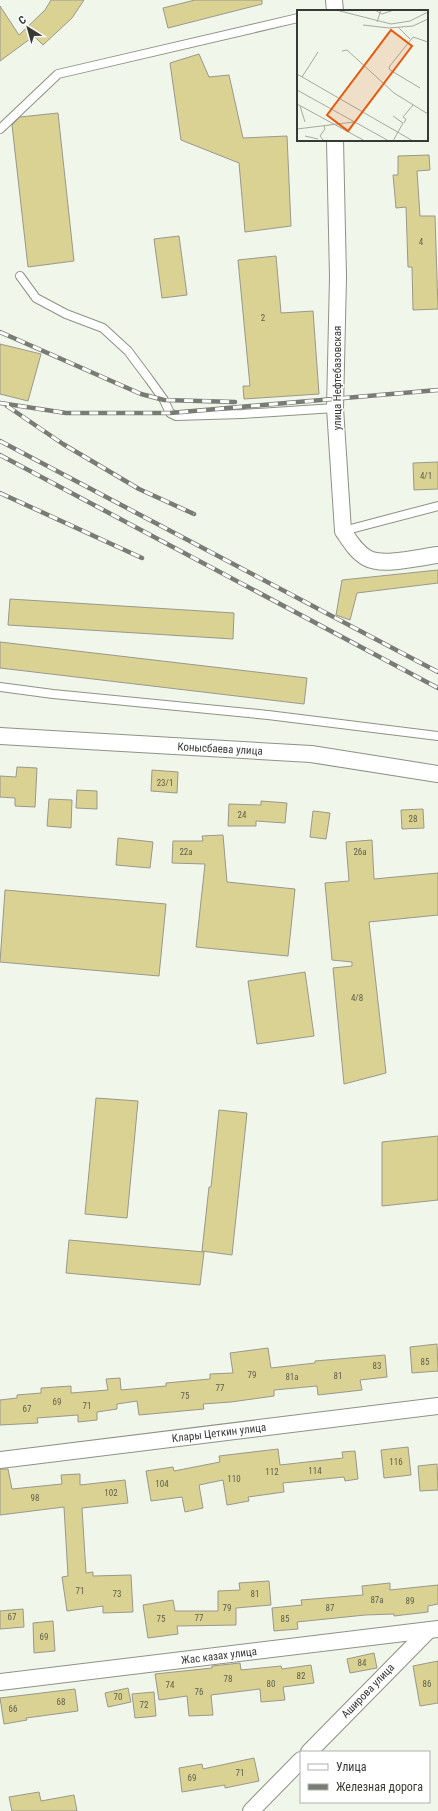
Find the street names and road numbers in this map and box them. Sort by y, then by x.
street label: улица Нефтебазовская [331,326,344,430]
street label: Конысбаева улица [177,740,263,758]
street label: Клары Цеткин улица [171,1421,267,1445]
street label: Жас казах улица [180,1645,258,1667]
street label: Аширова улица [339,1661,397,1721]

